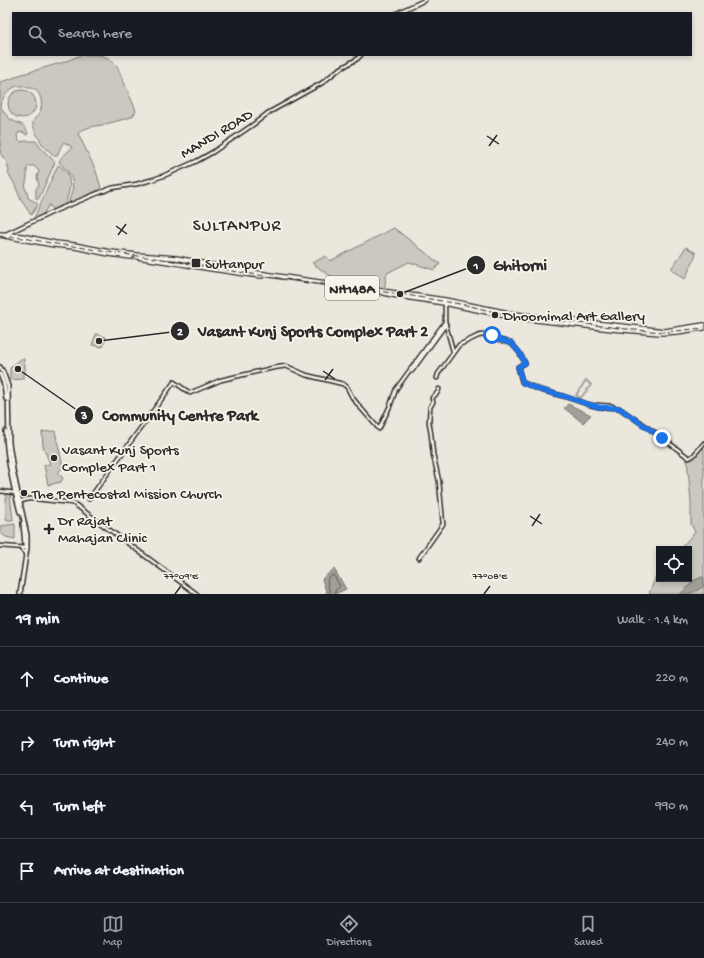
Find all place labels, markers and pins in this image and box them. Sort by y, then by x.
callout: Ghitorni [466,251,555,279]
place label: Sultanpur [205,256,265,274]
marker: Sultanpur [190,257,202,269]
place label: Dhoomimal Art Gallery [502,308,645,326]
marker: Dhoomimal Art Gallery [490,310,500,320]
callout: Vasant Kunj Sports Complex Part 2 [170,317,436,345]
callout: Community Centre Park [74,401,266,429]
place label: Vasant Kunj Sports Complex Part 1 [61,442,179,477]
marker: Vasant Kunj Sports Complex Part 1 [49,453,59,463]
place label: The Pentecostal Mission Church [31,486,222,504]
marker: The Pentecostal Mission Church [19,488,29,498]
place label: Dr Rajat Mahajan Clinic [57,513,148,548]
marker: Dr Rajat Mahajan Clinic [43,523,55,535]

